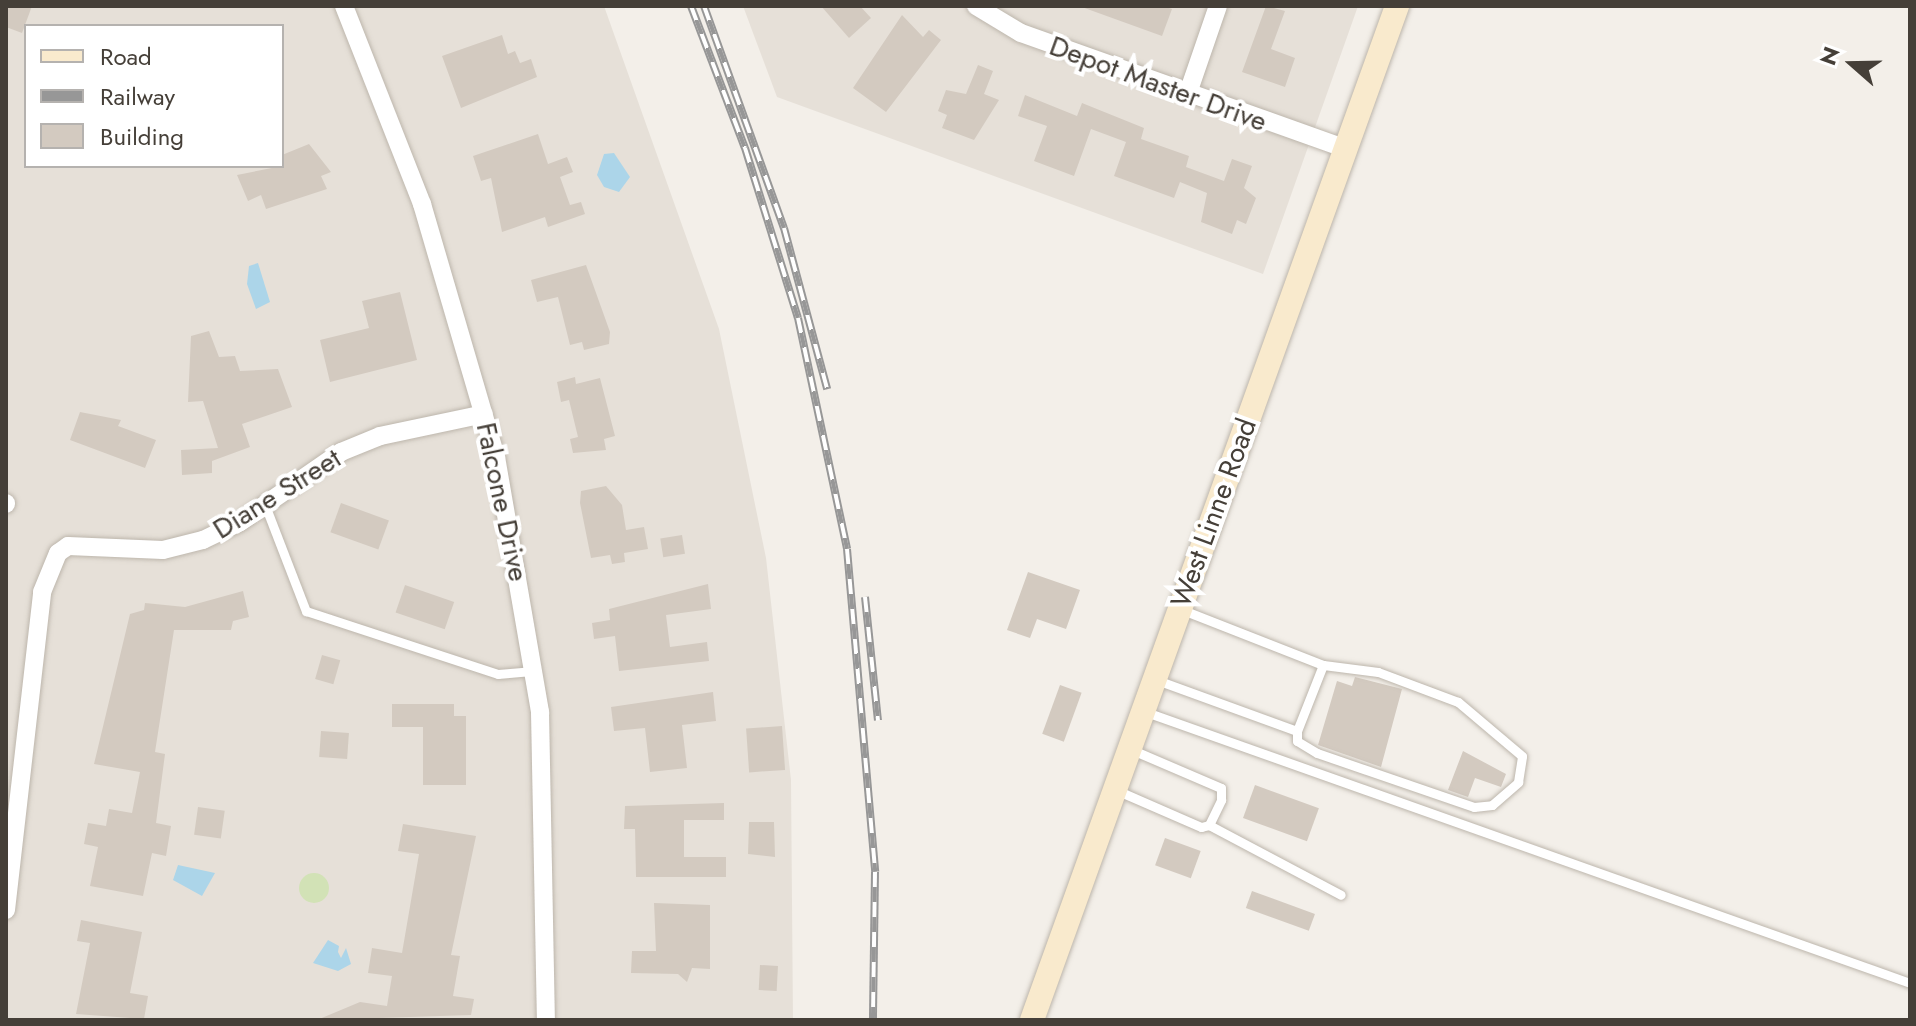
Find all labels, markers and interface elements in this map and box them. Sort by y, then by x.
legend [24,24,284,168]
north arrow [1812,24,1892,104]
street label: Depot Master Drive [1045,29,1271,139]
text: Road [100,39,152,74]
text: N [1811,42,1847,69]
text: Railway [100,79,175,114]
text: Building [100,119,184,154]
street label: West Linne Road [1164,414,1264,612]
street label: Falcone Drive [469,420,535,584]
street label: Diane Street [207,442,347,546]

